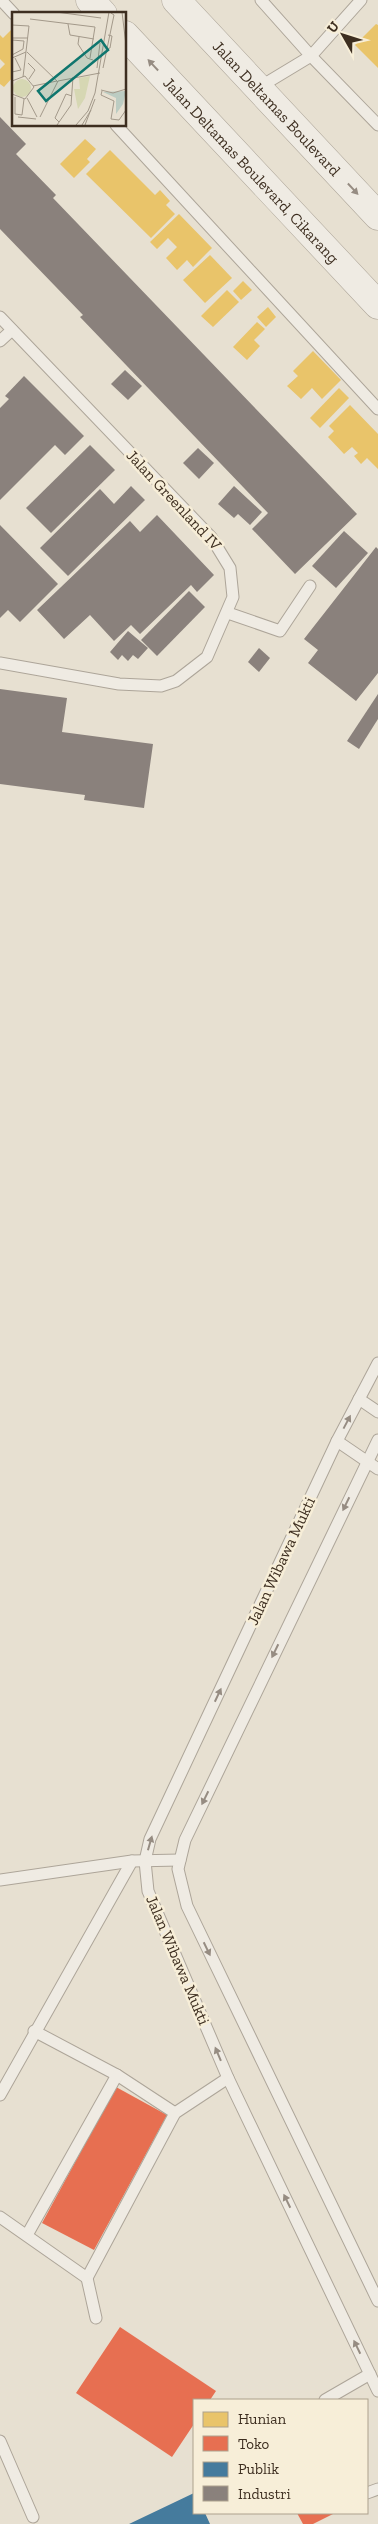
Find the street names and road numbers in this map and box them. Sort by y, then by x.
street label: Jalan Deltamas Boulevard [209,37,345,180]
street label: Jalan Deltamas Boulevard, Cikarang [160,73,343,267]
street label: Jalan Greenland IV [123,446,226,555]
street label: Jalan Wibawa Mukti [243,1493,319,1628]
street label: Jalan Wibawa Mukti [142,1892,214,2028]

